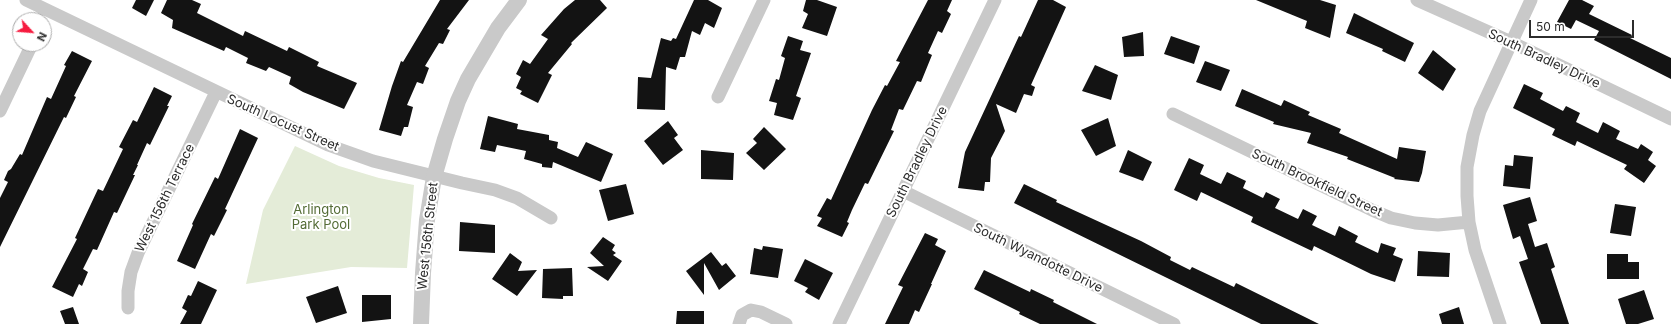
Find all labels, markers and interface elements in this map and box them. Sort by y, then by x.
north arrow [12,12,52,52]
scale bar [1531,12,1636,38]
text: 50 m [1536,19,1565,34]
street label: South Bradley Drive [1486,26,1602,92]
text: N [34,30,50,44]
street label: South Locust Street [224,91,342,155]
street label: South Bradley Drive [883,104,951,220]
street label: West 156th Terrace [132,141,198,255]
street label: South Brookfield Street [1249,146,1385,220]
street label: West 156th Street [415,181,441,291]
park label: Arlington Park Pool [292,202,350,233]
street label: South Wyandotte Drive [971,220,1105,296]

